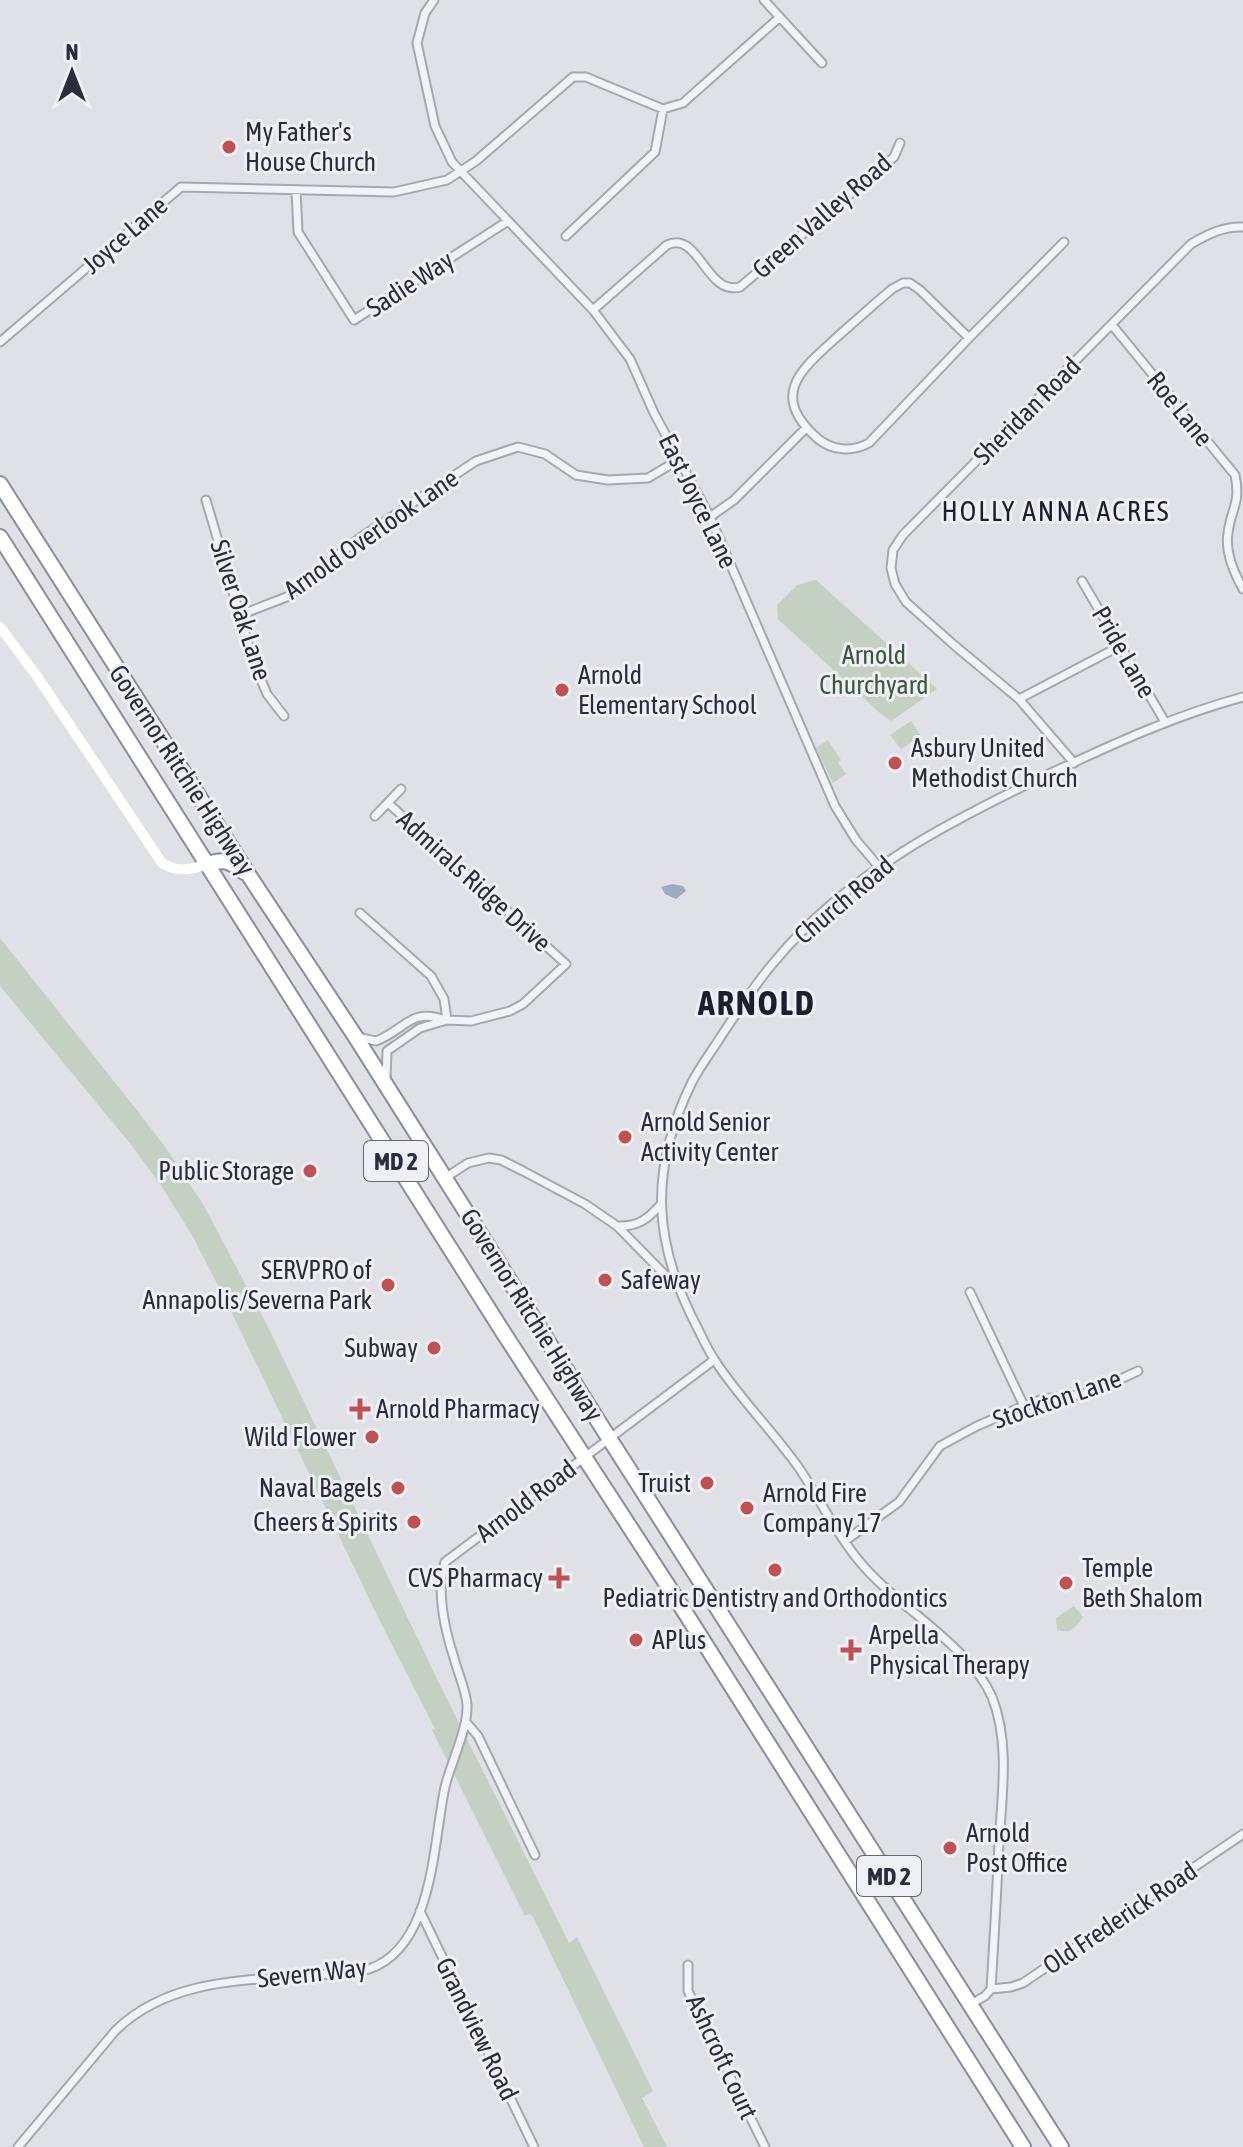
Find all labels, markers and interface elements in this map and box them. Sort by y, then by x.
north arrow [32,32,112,112]
text: N [66,39,78,65]
place label: My Father's House Church [245,117,376,177]
marker: My Father's House Church [220,138,238,156]
street label: Green Valley Road [746,148,898,284]
street label: Joyce Lane [77,190,173,280]
street label: Sadie Way [361,245,459,323]
street label: Sheridan Road [967,351,1087,471]
street label: Roe Lane [1141,366,1219,452]
street label: East Joyce Lane [653,429,743,573]
street label: Arnold Overlook Lane [278,463,464,605]
district label: HOLLY ANNA ACRES [942,495,1170,527]
street label: Silver Oak Lane [204,536,278,684]
street label: Pride Lane [1086,601,1162,703]
park label: Arnold Churchyard [819,640,929,700]
street label: Governor Ritchie Highway [103,659,261,881]
place label: Arnold Elementary School [578,660,757,720]
marker: Arnold Elementary School [553,681,571,699]
place label: Asbury United Methodist Church [911,733,1078,793]
marker: Asbury United Methodist Church [886,754,904,772]
street label: Admirals Ridge Drive [391,804,557,958]
street label: Church Road [788,850,900,950]
district label: ARNOLD [697,983,816,1022]
place label: Arnold Senior Activity Center [641,1107,778,1167]
marker: Arnold Senior Activity Center [616,1128,634,1146]
road number: MD 2 [364,1141,428,1181]
place label: Public Storage [158,1156,294,1186]
marker: Public Storage [301,1162,319,1180]
street label: Governor Ritchie Highway [455,1203,610,1427]
place label: SERVPRO of Annapolis/Severna Park [142,1255,372,1315]
place label: Safeway [621,1265,701,1295]
marker: Safeway [596,1271,614,1289]
marker: SERVPRO of Annapolis/Severna Park [379,1276,397,1294]
place label: Subway [344,1333,418,1363]
marker: Subway [425,1339,443,1357]
street label: Stockton Lane [989,1363,1125,1435]
place label: Arnold Pharmacy [376,1394,540,1424]
marker: Arnold Pharmacy [351,1400,369,1418]
place label: Wild Flower [245,1422,356,1452]
marker: Wild Flower [363,1428,381,1446]
street label: Arnold Road [470,1454,582,1548]
place label: Truist [638,1468,691,1498]
place label: Naval Bagels [259,1473,382,1503]
marker: Truist [698,1474,716,1492]
place label: Arnold Fire Company 17 [763,1478,881,1538]
marker: Naval Bagels [389,1479,407,1497]
marker: Arnold Fire Company 17 [738,1499,756,1517]
place label: Cheers & Spirits [253,1507,398,1537]
marker: Cheers & Spirits [405,1513,423,1531]
place label: Temple Beth Shalom [1082,1553,1203,1613]
marker: Pediatric Dentistry and Orthodontics [766,1561,784,1579]
place label: CVS Pharmacy [408,1563,543,1593]
marker: CVS Pharmacy [550,1569,568,1587]
marker: Temple Beth Shalom [1057,1574,1075,1592]
place label: Pediatric Dentistry and Orthodontics [603,1583,947,1613]
place label: Arpella Physical Therapy [869,1620,1030,1680]
place label: APlus [652,1625,706,1655]
marker: APlus [627,1631,645,1649]
marker: Arpella Physical Therapy [840,1639,862,1661]
place label: Arnold Post Office [966,1818,1068,1878]
marker: Arnold Post Office [941,1839,959,1857]
road number: MD 2 [857,1856,921,1896]
street label: Old Frederick Road [1037,1856,1203,1980]
street label: Severn Way [256,1952,368,1994]
street label: Grandview Road [430,1953,524,2105]
street label: Ashcroft Court [680,1990,764,2124]

